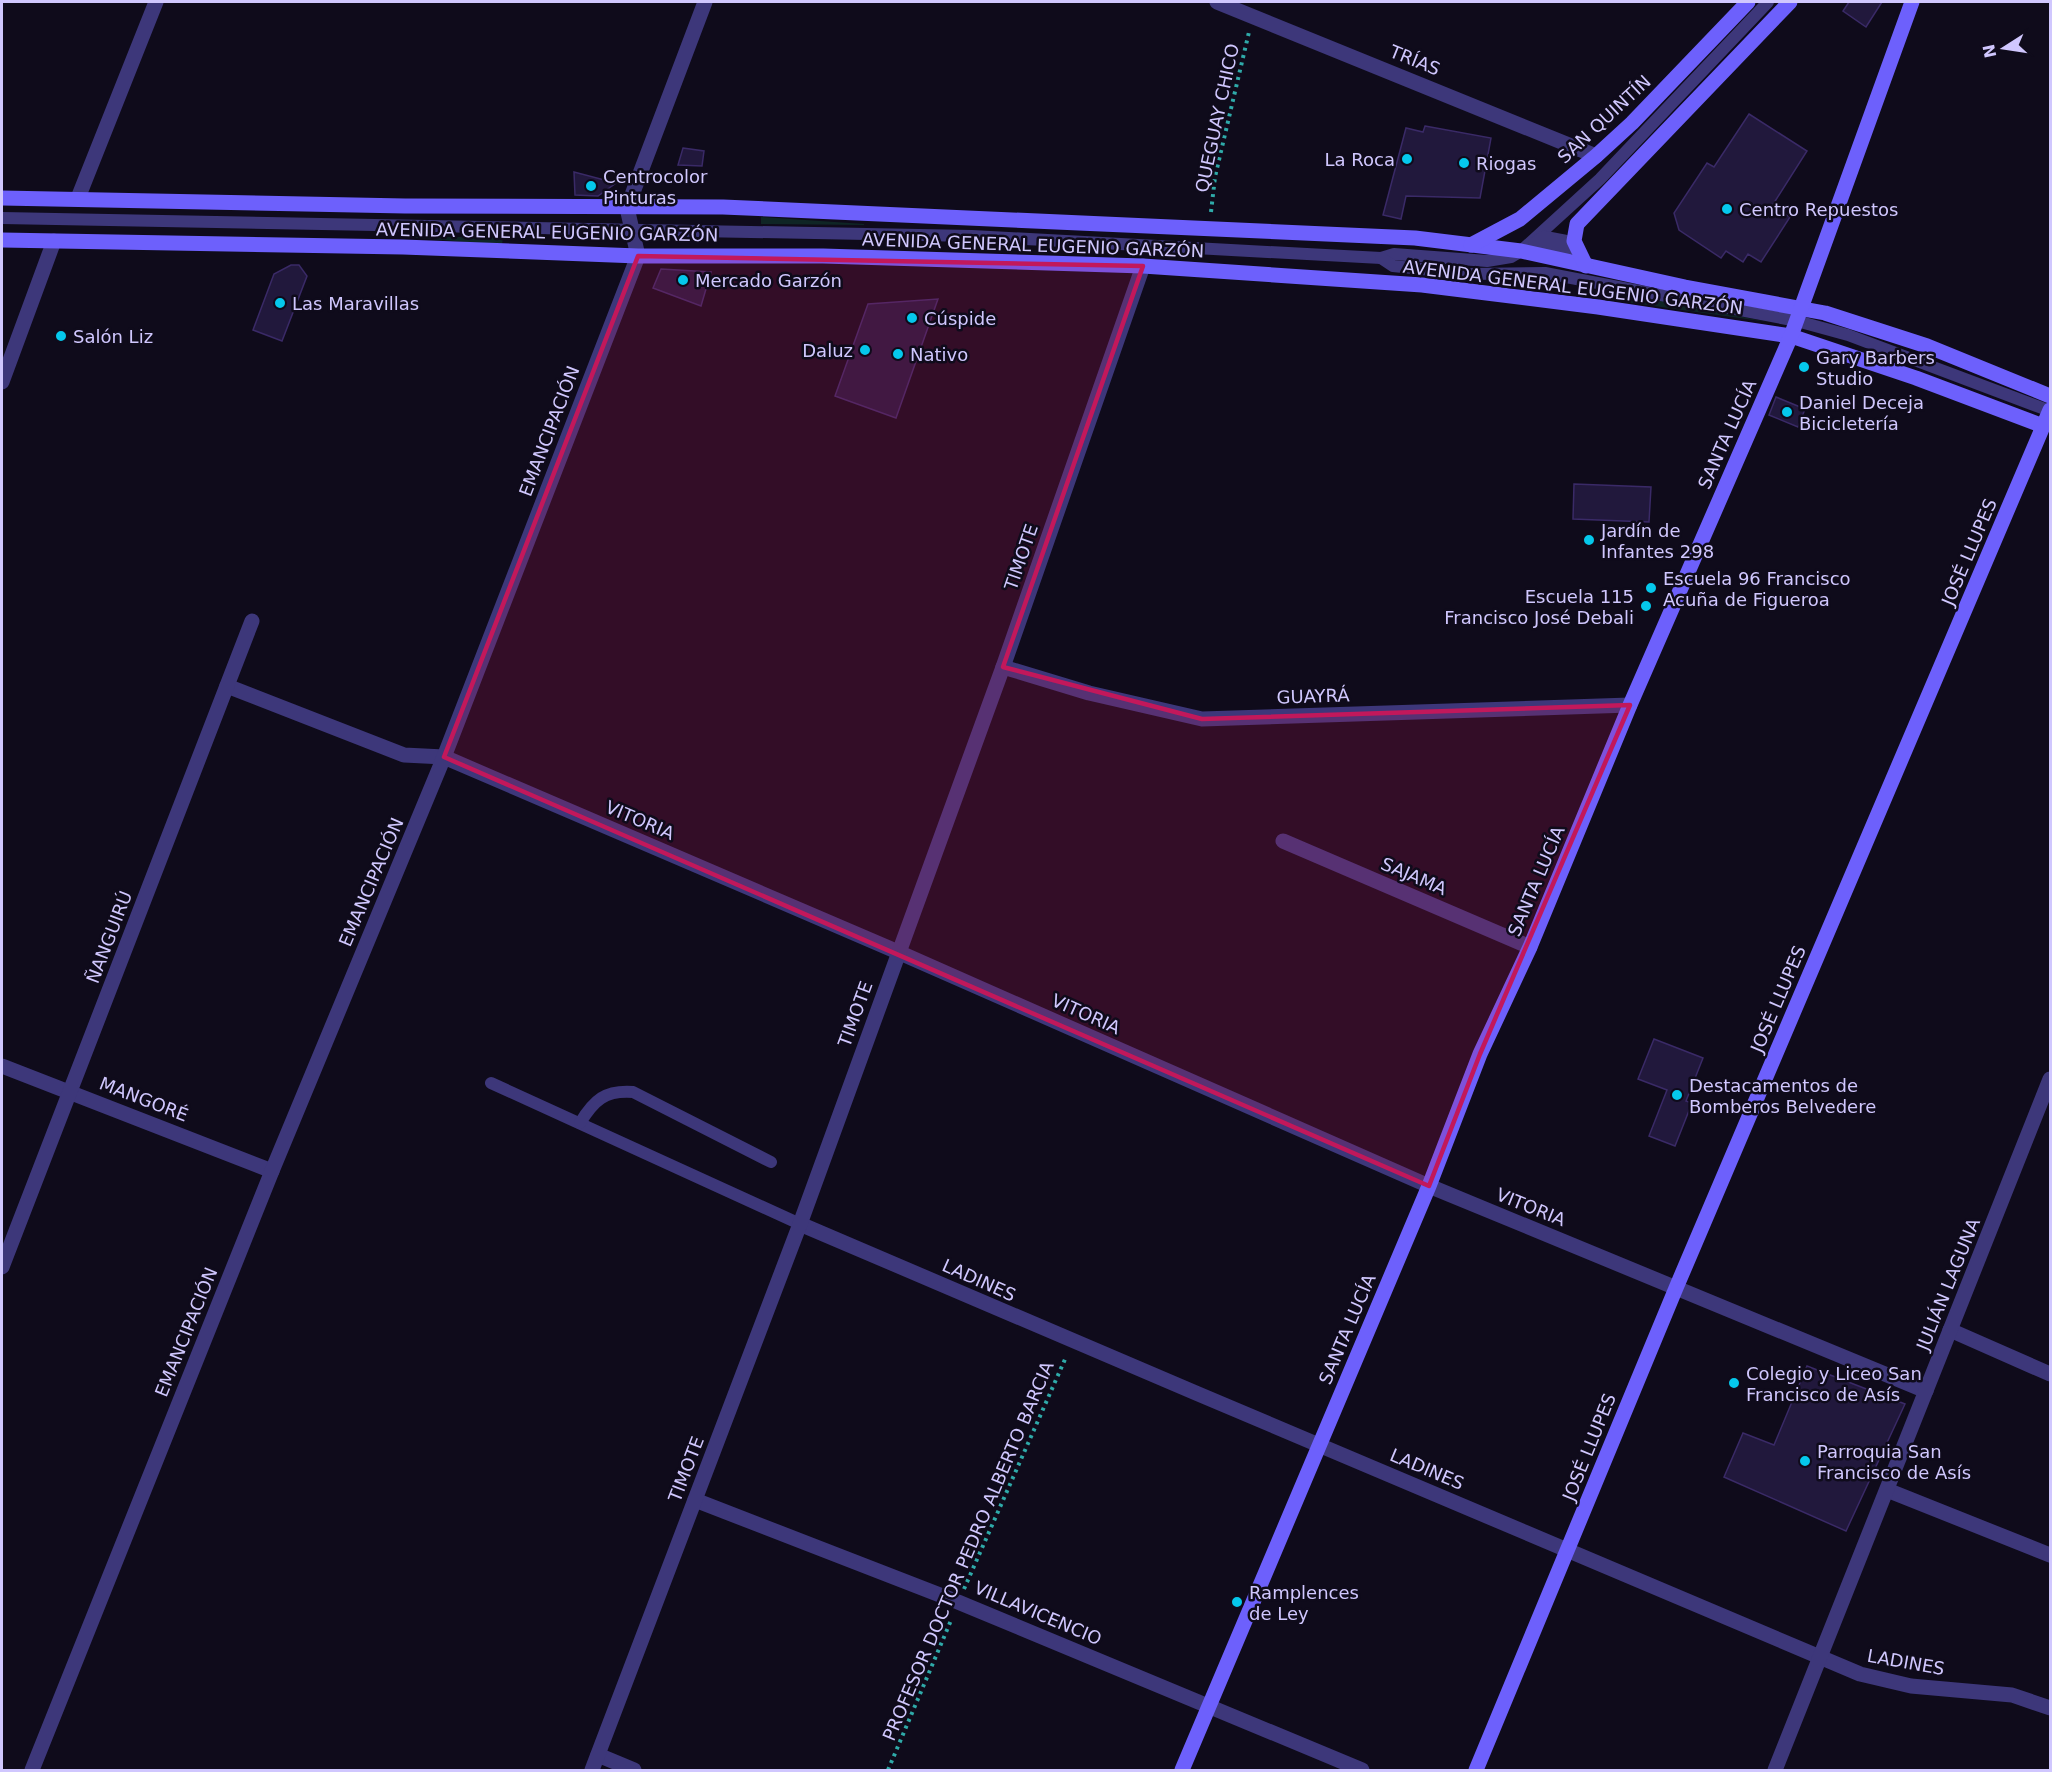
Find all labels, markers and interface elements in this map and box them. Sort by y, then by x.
north arrow [1974,18,2034,78]
street label: TRÍAS [1386,40,1443,80]
street label: QUEGUAY CHICO [1191,42,1243,194]
text: N [1979,42,2001,60]
street label: SAN QUINTÍN [1553,71,1655,167]
place label: La Roca [1325,149,1395,170]
marker: La Roca [1400,152,1414,166]
place label: Riogas [1476,153,1536,174]
marker: Riogas [1457,156,1471,170]
place label: Centrocolor Pinturas [603,166,708,208]
marker: Centrocolor Pinturas [584,179,598,193]
place label: Centro Repuestos [1739,199,1898,220]
marker: Centro Repuestos [1720,202,1734,216]
street label: AVENIDA GENERAL EUGENIO GARZÓN [376,219,718,245]
street label: AVENIDA GENERAL EUGENIO GARZÓN [862,229,1204,261]
street label: AVENIDA GENERAL EUGENIO GARZÓN [1402,256,1744,318]
place label: Mercado Garzón [695,270,842,291]
marker: Mercado Garzón [676,273,690,287]
place label: Las Maravillas [292,293,419,314]
marker: Las Maravillas [273,296,287,310]
place label: Cúspide [924,308,996,329]
marker: Cúspide [905,311,919,325]
place label: Salón Liz [73,326,153,347]
marker: Salón Liz [54,329,68,343]
place label: Daluz [802,340,853,361]
marker: Daluz [858,343,872,357]
place label: Nativo [910,344,968,365]
marker: Nativo [891,347,905,361]
place label: Gary Barbers Studio [1816,347,1935,389]
marker: Gary Barbers Studio [1797,360,1811,374]
street label: EMANCIPACIÓN [515,363,583,499]
street label: SANTA LUCÍA [1693,375,1761,492]
place label: Daniel Deceja Bicicletería [1799,392,1924,434]
marker: Daniel Deceja Bicicletería [1780,405,1794,419]
street label: JOSÉ LLUPES [1937,495,2001,609]
place label: Jardín de Infantes 298 [1600,520,1714,562]
street label: TIMOTE [1000,521,1042,594]
marker: Jardín de Infantes 298 [1582,533,1596,547]
place label: Escuela 96 Francisco Acuña de Figueroa [1663,568,1851,610]
marker: Escuela 96 Francisco Acuña de Figueroa [1644,581,1658,595]
place label: Escuela 115 Francisco José Debali [1444,586,1634,628]
marker: Escuela 115 Francisco José Debali [1639,599,1653,613]
street label: GUAYRÁ [1276,684,1351,708]
street label: VITORIA [602,796,678,844]
street label: EMANCIPACIÓN [334,814,408,950]
street label: SANTA LUCÍA [1503,822,1569,939]
street label: SAJAMA [1378,853,1451,899]
street label: ÑANGUIRÚ [82,888,136,986]
street label: JOSÉ LLUPES [1746,942,1810,1056]
street label: TIMOTE [833,978,877,1051]
street label: VITORIA [1048,990,1124,1039]
street label: MANGORÉ [97,1072,191,1126]
place label: Destacamentos de Bomberos Belvedere [1689,1075,1876,1117]
marker: Destacamentos de Bomberos Belvedere [1670,1088,1684,1102]
street label: VITORIA [1493,1184,1569,1231]
street label: JULIÁN LAGUNA [1912,1214,1984,1354]
street label: LADINES [939,1255,1019,1305]
street label: EMANCIPACIÓN [150,1264,222,1400]
street label: SANTA LUCÍA [1314,1270,1380,1387]
street label: PROFESOR DOCTOR PEDRO ALBERTO BARCIA [878,1357,1058,1744]
place label: Colegio y Liceo San Francisco de Asís [1746,1363,1922,1405]
marker: Colegio y Liceo San Francisco de Asís [1727,1376,1741,1390]
street label: JOSÉ LLUPES [1558,1390,1620,1505]
street label: TIMOTE [664,1433,708,1506]
place label: Parroquia San Francisco de Asís [1817,1441,1971,1483]
street label: LADINES [1387,1444,1467,1494]
marker: Parroquia San Francisco de Asís [1798,1454,1812,1468]
street label: VILLAVICENCIO [971,1577,1105,1649]
place label: Ramplences de Ley [1249,1582,1359,1624]
marker: Ramplences de Ley [1230,1595,1244,1609]
street label: LADINES [1866,1645,1946,1679]

